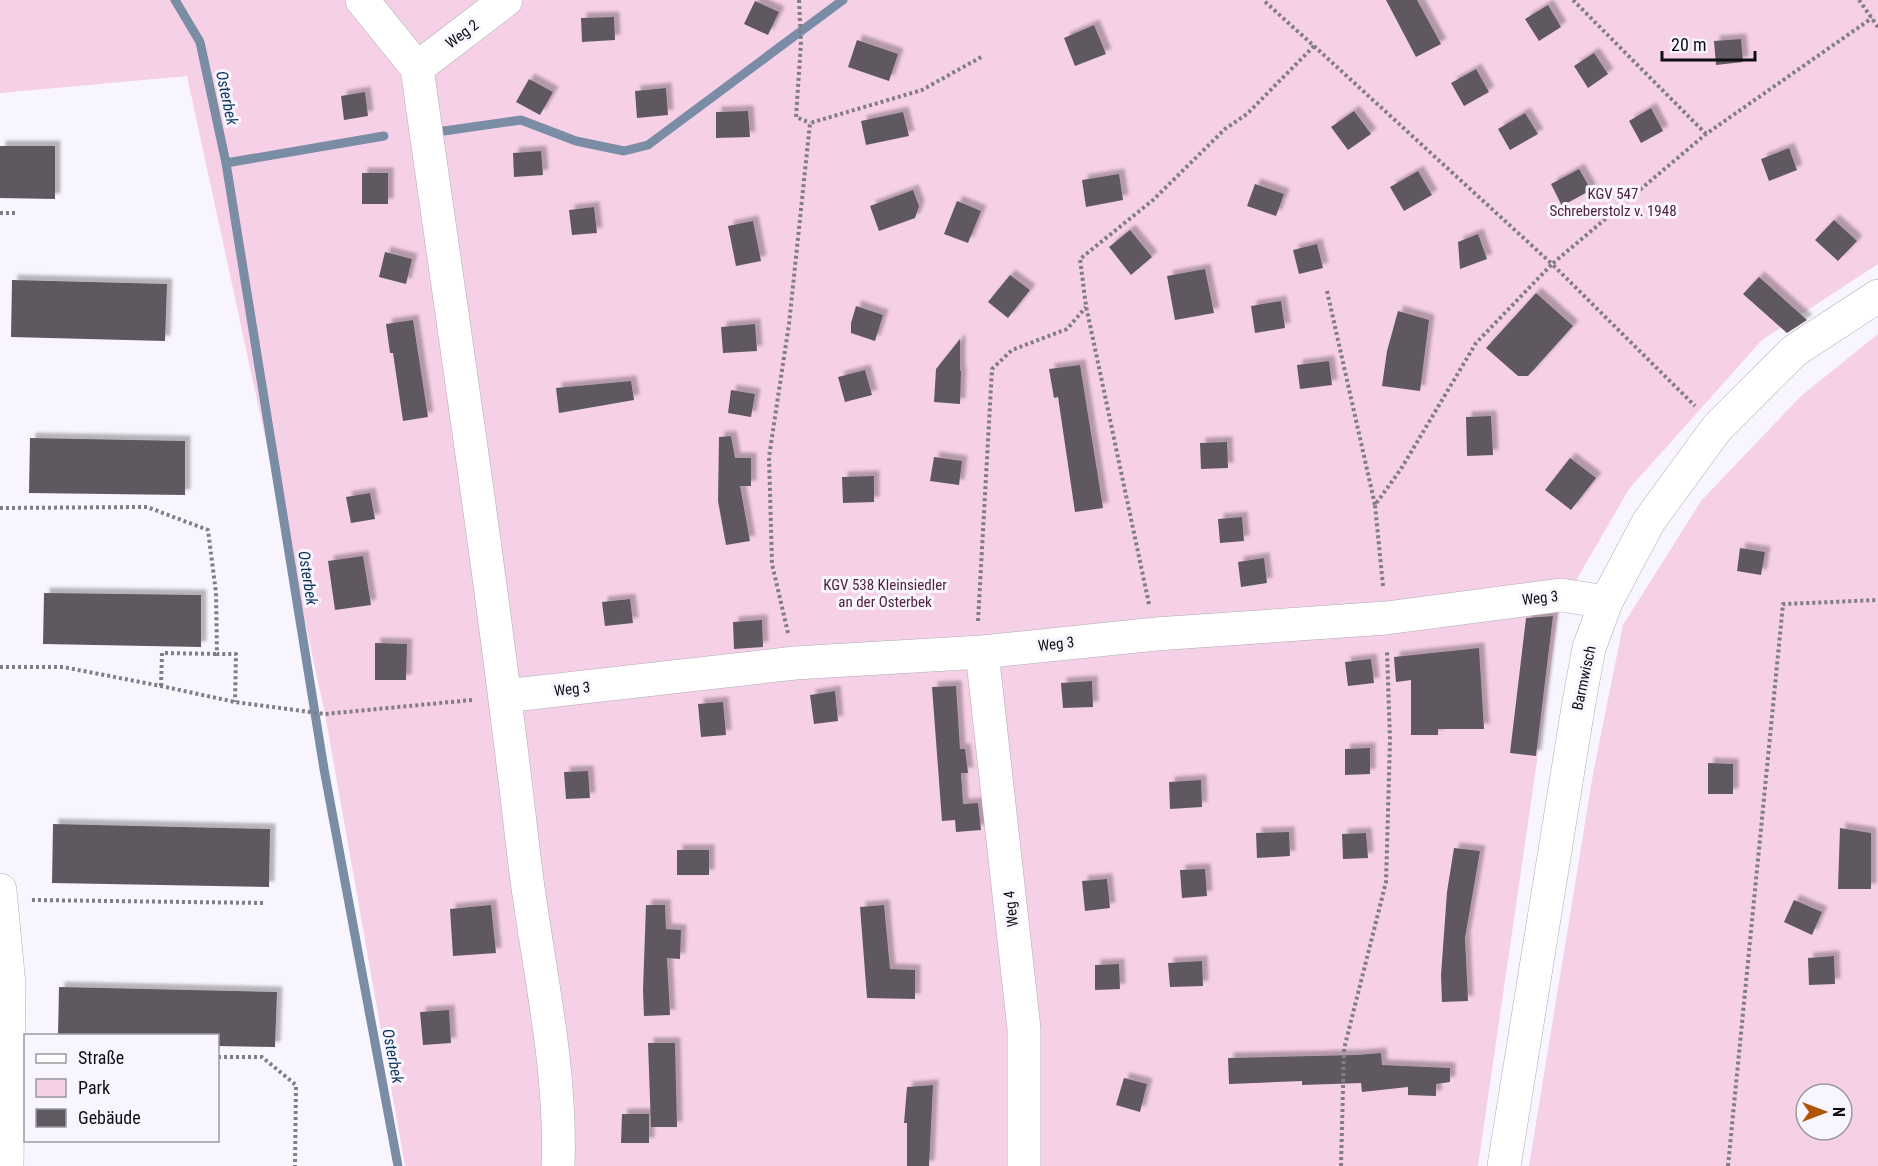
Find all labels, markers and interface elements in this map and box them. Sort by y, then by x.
street label: Weg 2 [442,16,482,52]
scale bar [1662,24,1755,62]
text: 20 m [1671,34,1706,55]
water label: Osterbek [212,69,242,128]
park label: KGV 547 Schreberstolz v. 1948 [1549,185,1677,220]
water label: Osterbek [294,549,322,608]
park label: KGV 538 Kleinsiedler an der Osterbek [823,576,947,611]
street label: Weg 3 [1521,587,1559,609]
street label: Weg 3 [1037,633,1075,655]
street label: Barmwisch [1568,644,1600,712]
street label: Weg 3 [553,678,591,700]
street label: Weg 4 [1000,890,1022,928]
water label: Osterbek [378,1027,408,1086]
legend [24,1034,219,1142]
text: Straße [78,1047,124,1068]
text: Park [78,1077,110,1098]
north arrow [1794,1082,1854,1142]
text: Gebäude [78,1107,141,1128]
text: N [1829,1107,1848,1117]

